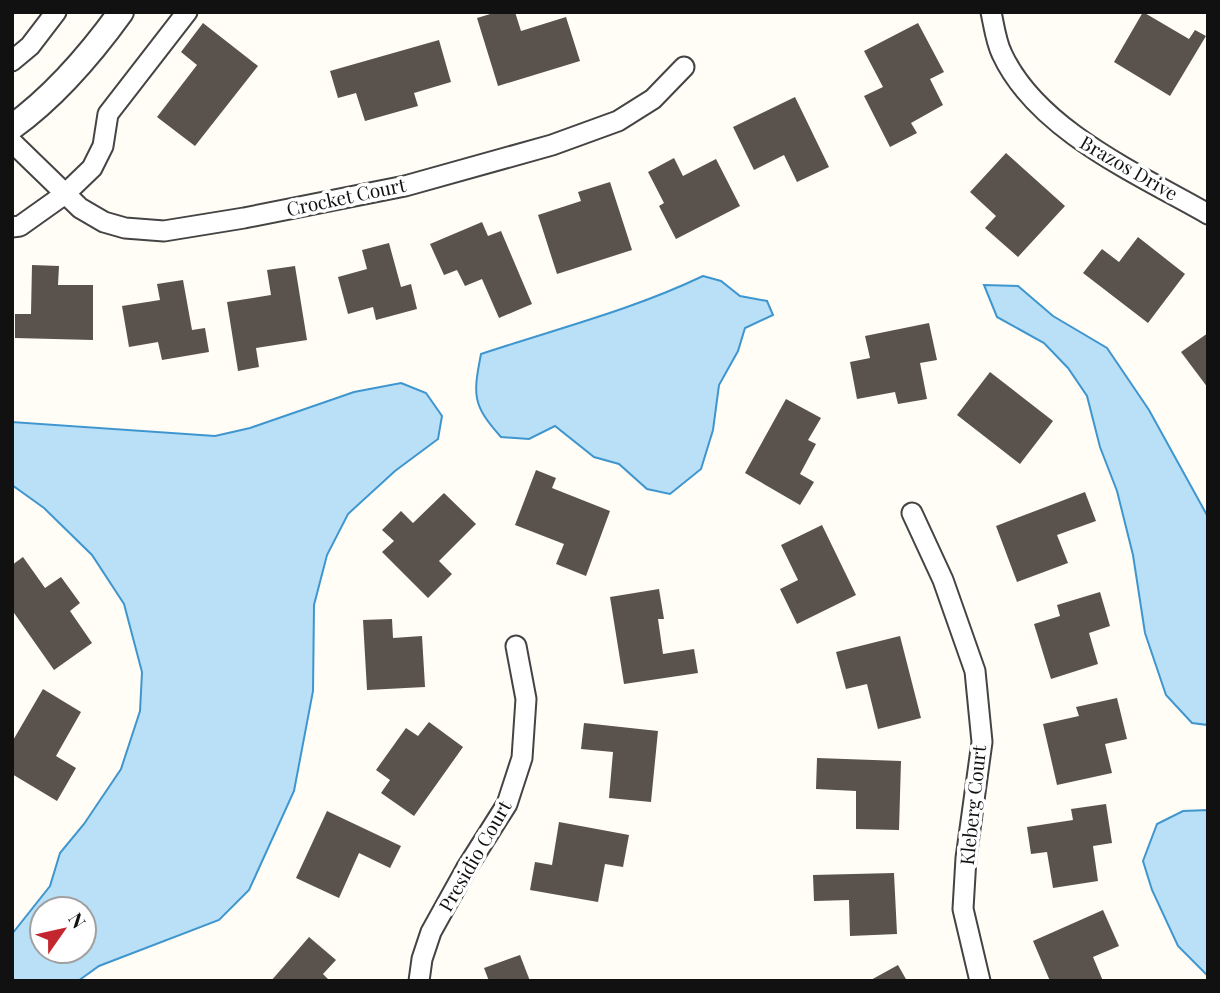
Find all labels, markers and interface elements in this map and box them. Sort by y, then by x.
street label: Brazos Drive [1076,129,1183,206]
street label: Crocket Court [284,171,408,221]
street label: Kleberg Court [953,743,991,866]
street label: Presidio Court [432,795,517,916]
north arrow [28,895,98,965]
text: N [63,907,93,933]

